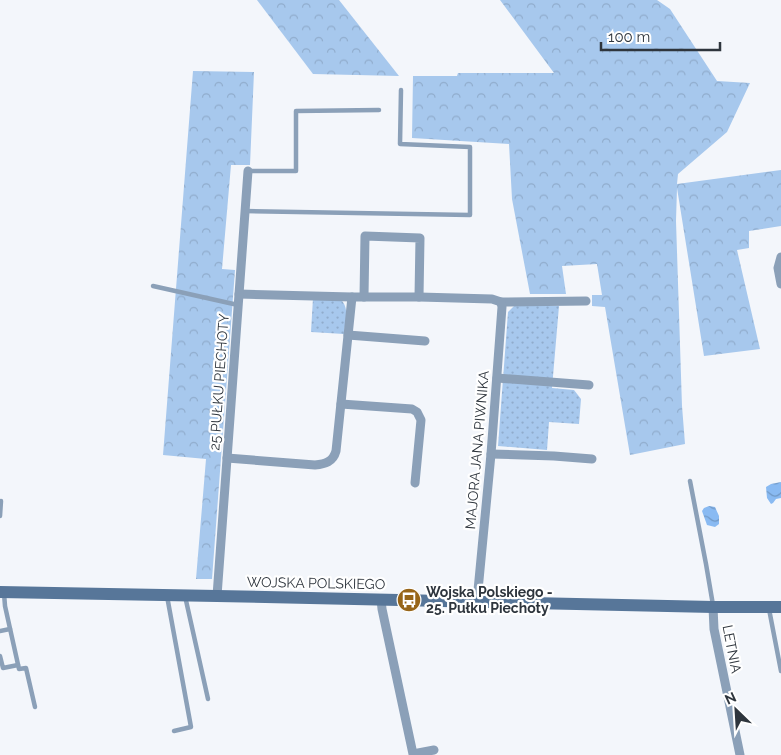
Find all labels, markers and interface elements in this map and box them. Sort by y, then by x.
scale bar [601,20,720,52]
text: 100 m [608,28,650,46]
street label: 25 PUŁKU PIECHOTY [206,313,232,451]
street label: MAJORA JANA PIWNIKA [462,369,492,530]
street label: WOJSKA POLSKIEGO [247,574,385,592]
place label: Wojska Polskiego - 25. Pułku Piechoty [426,584,553,616]
bus stop icon: Wojska Polskiego - 25. Pułku Piechoty [396,587,422,613]
street label: LETNIA [719,623,745,675]
north arrow [711,685,761,735]
text: N [722,689,739,708]

